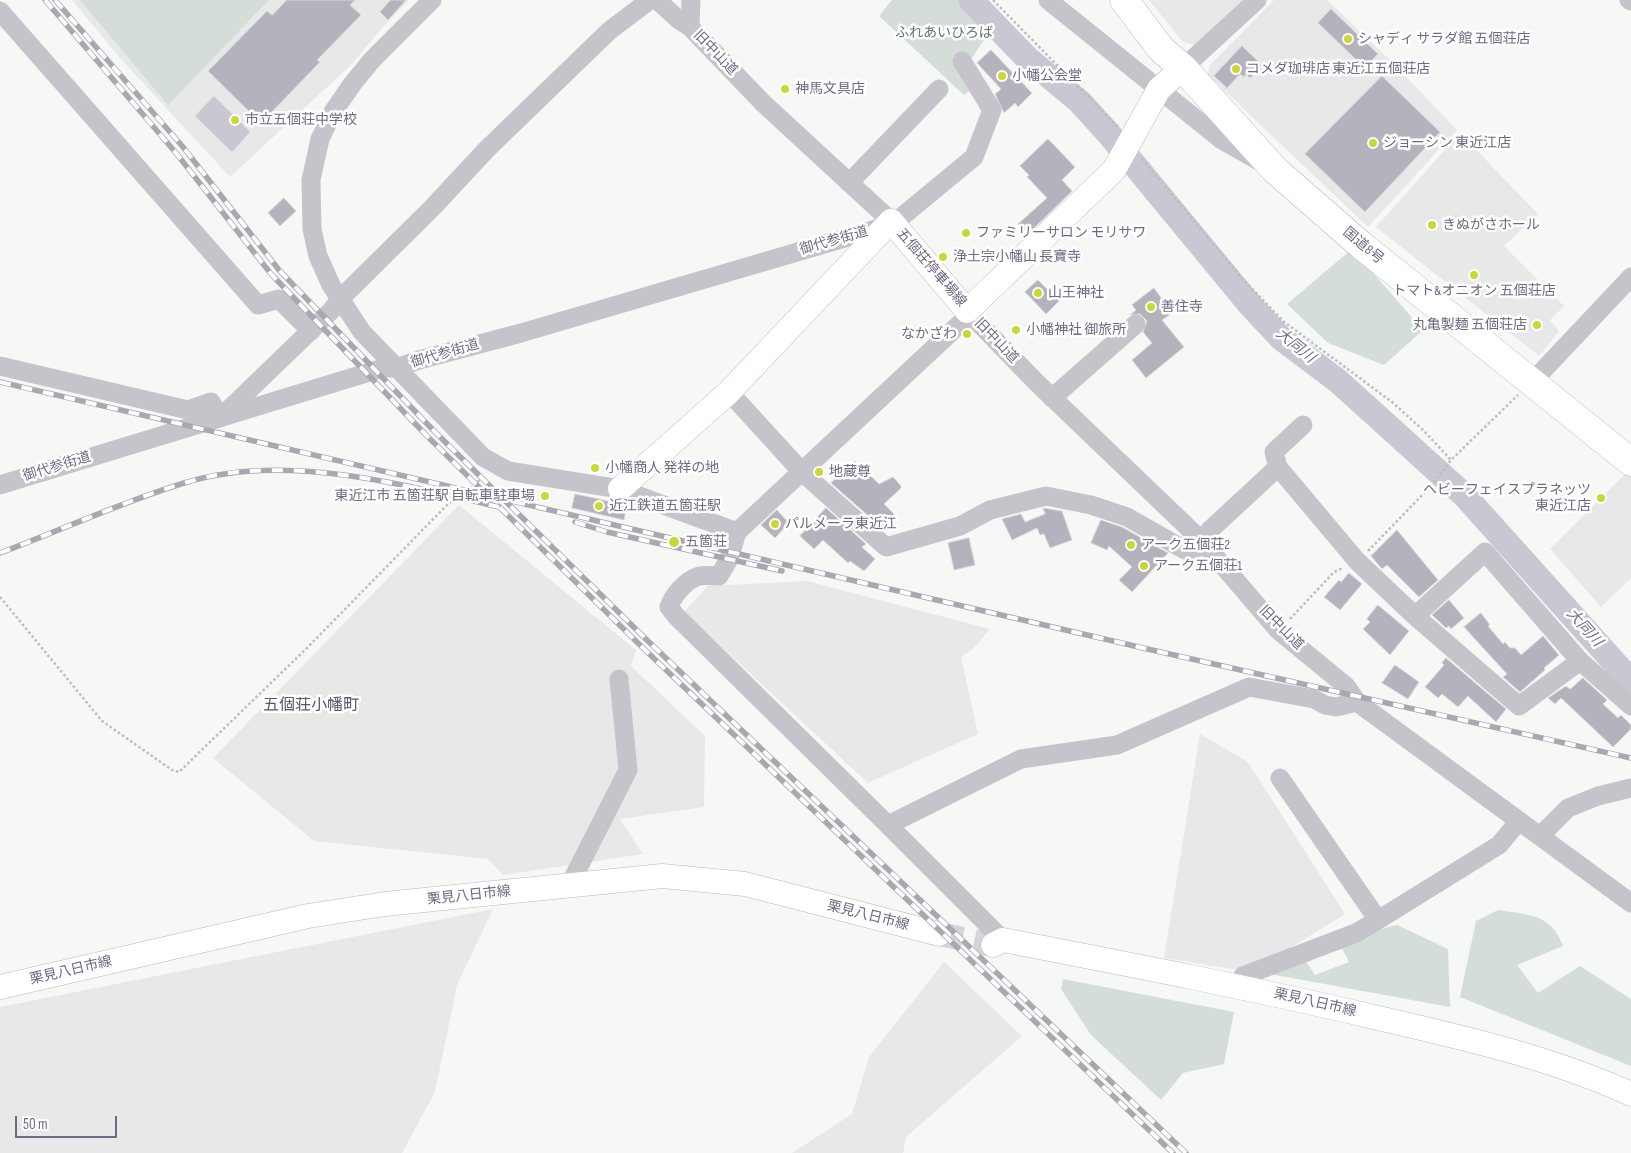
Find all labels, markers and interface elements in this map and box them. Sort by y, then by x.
park label: ふれあいひろば [895,25,993,41]
street label: 旧中山道 [690,27,740,79]
place label: シャディ サラダ館 五個荘店 [1358,31,1530,47]
marker: シャディ サラダ館 五個荘店 [1342,33,1354,45]
place label: コメダ珈琲店 東近江五個荘店 [1246,61,1430,77]
marker: コメダ珈琲店 東近江五個荘店 [1230,63,1242,75]
place label: 小幡公会堂 [1012,68,1082,84]
marker: 小幡公会堂 [996,70,1008,82]
place label: 神馬文具店 [795,81,865,97]
marker: 神馬文具店 [779,83,791,95]
place label: 市立五個荘中学校 [245,112,357,128]
marker: 市立五個荘中学校 [229,114,241,126]
place label: ジョーシン 東近江店 [1383,135,1511,151]
marker: ジョーシン 東近江店 [1367,137,1379,149]
place label: きぬがさホール [1442,217,1540,233]
marker: きぬがさホール [1426,219,1438,231]
street label: 御代参街道 [798,223,870,259]
street label: 国道8号 [1339,224,1387,268]
place label: ファミリーサロン モリサワ [976,225,1146,241]
street label: 五個荘停車場線 [893,226,969,310]
marker: ファミリーサロン モリサワ [960,227,972,239]
place label: 浄土宗小幡山 長寶寺 [953,249,1081,265]
marker: 浄土宗小幡山 長寶寺 [937,251,949,263]
marker: トマト&オニオン 五個荘店 [1468,269,1480,281]
place label: トマト&オニオン 五個荘店 [1392,283,1556,299]
place label: 山王神社 [1048,285,1104,301]
marker: 山王神社 [1032,287,1044,299]
place label: 善住寺 [1161,299,1203,315]
marker: 善住寺 [1145,301,1157,313]
street label: 旧中山道 [971,315,1021,367]
place label: 丸亀製麺 五個荘店 [1413,317,1527,333]
marker: 丸亀製麺 五個荘店 [1531,319,1543,331]
place label: 小幡神社 御旅所 [1026,322,1126,338]
marker: 小幡神社 御旅所 [1010,324,1022,336]
water label: 大同川 [1272,325,1318,367]
place label: なかざわ [901,326,957,342]
marker: なかざわ [961,328,973,340]
street label: 御代参街道 [409,336,481,372]
street label: 御代参街道 [21,449,93,485]
place label: 小幡商人 発祥の地 [605,460,719,476]
marker: 小幡商人 発祥の地 [589,462,601,474]
place label: 地蔵尊 [829,464,871,480]
marker: 地蔵尊 [813,466,825,478]
place label: ヘビーフェイスプラネッツ 東近江店 [1423,482,1591,514]
place label: 東近江市 五箇荘駅 自転車駐車場 [335,488,535,504]
marker: 東近江市 五箇荘駅 自転車駐車場 [539,490,551,502]
marker: ヘビーフェイスプラネッツ 東近江店 [1595,492,1607,504]
place label: 近江鉄道五箇荘駅 [609,498,721,514]
marker: 近江鉄道五箇荘駅 [593,500,605,512]
place label: パルメーラ東近江 [785,516,897,532]
marker: パルメーラ東近江 [769,518,781,530]
place label: 五箇荘 [685,534,727,550]
marker: 五箇荘 [667,535,681,549]
place label: アーク五個荘2 [1141,537,1230,553]
marker: アーク五個荘2 [1125,539,1137,551]
place label: アーク五個荘1 [1154,558,1242,574]
marker: アーク五個荘1 [1138,560,1150,572]
street label: 旧中山道 [1255,602,1307,654]
water label: 大同川 [1562,605,1606,651]
district label: 五個荘小幡町 [263,696,359,716]
street label: 栗見八日市線 [426,883,512,909]
street label: 栗見八日市線 [825,898,911,934]
street label: 栗見八日市線 [28,953,114,989]
street label: 栗見八日市線 [1272,985,1358,1021]
scale bar [18,1106,120,1138]
text: 50 m [23,1115,48,1134]

